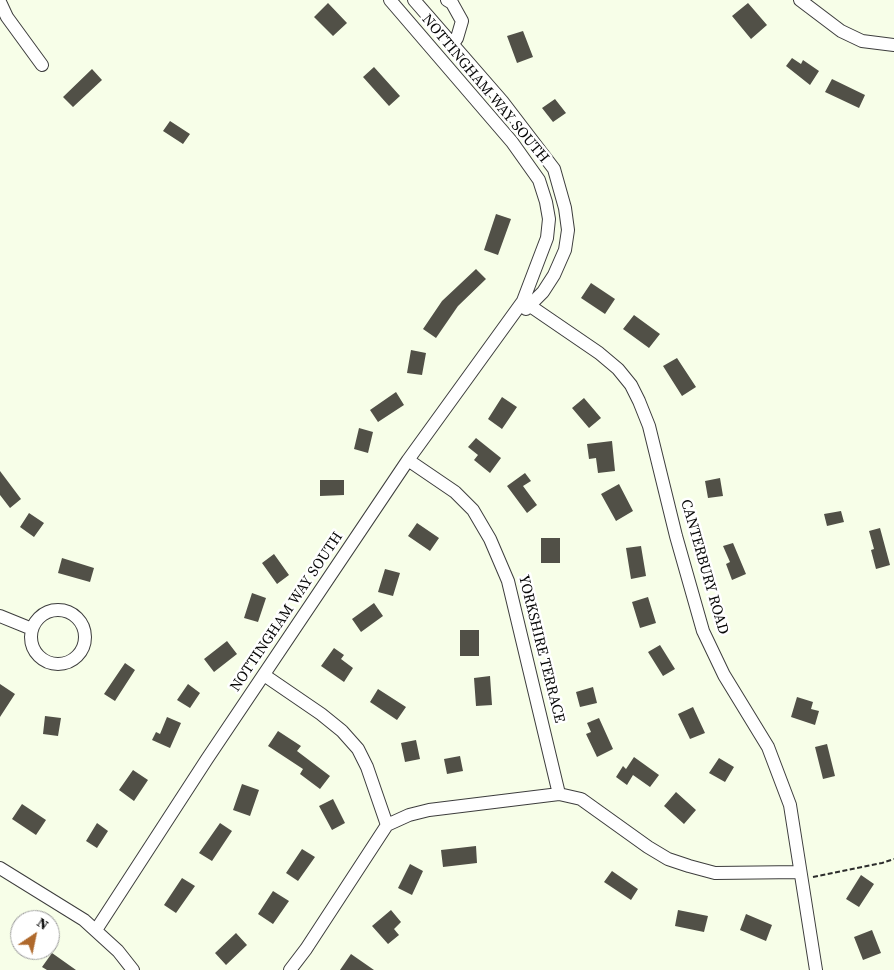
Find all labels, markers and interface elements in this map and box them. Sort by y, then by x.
street label: NOTTINGHAM WAY SOUTH [418,11,552,167]
street label: CANTERBURY ROAD [676,497,732,637]
street label: NOTTINGHAM WAY SOUTH [227,529,347,695]
street label: YORKSHIRE TERRACE [514,573,568,725]
north arrow [10,910,60,960]
text: N [33,912,53,935]

